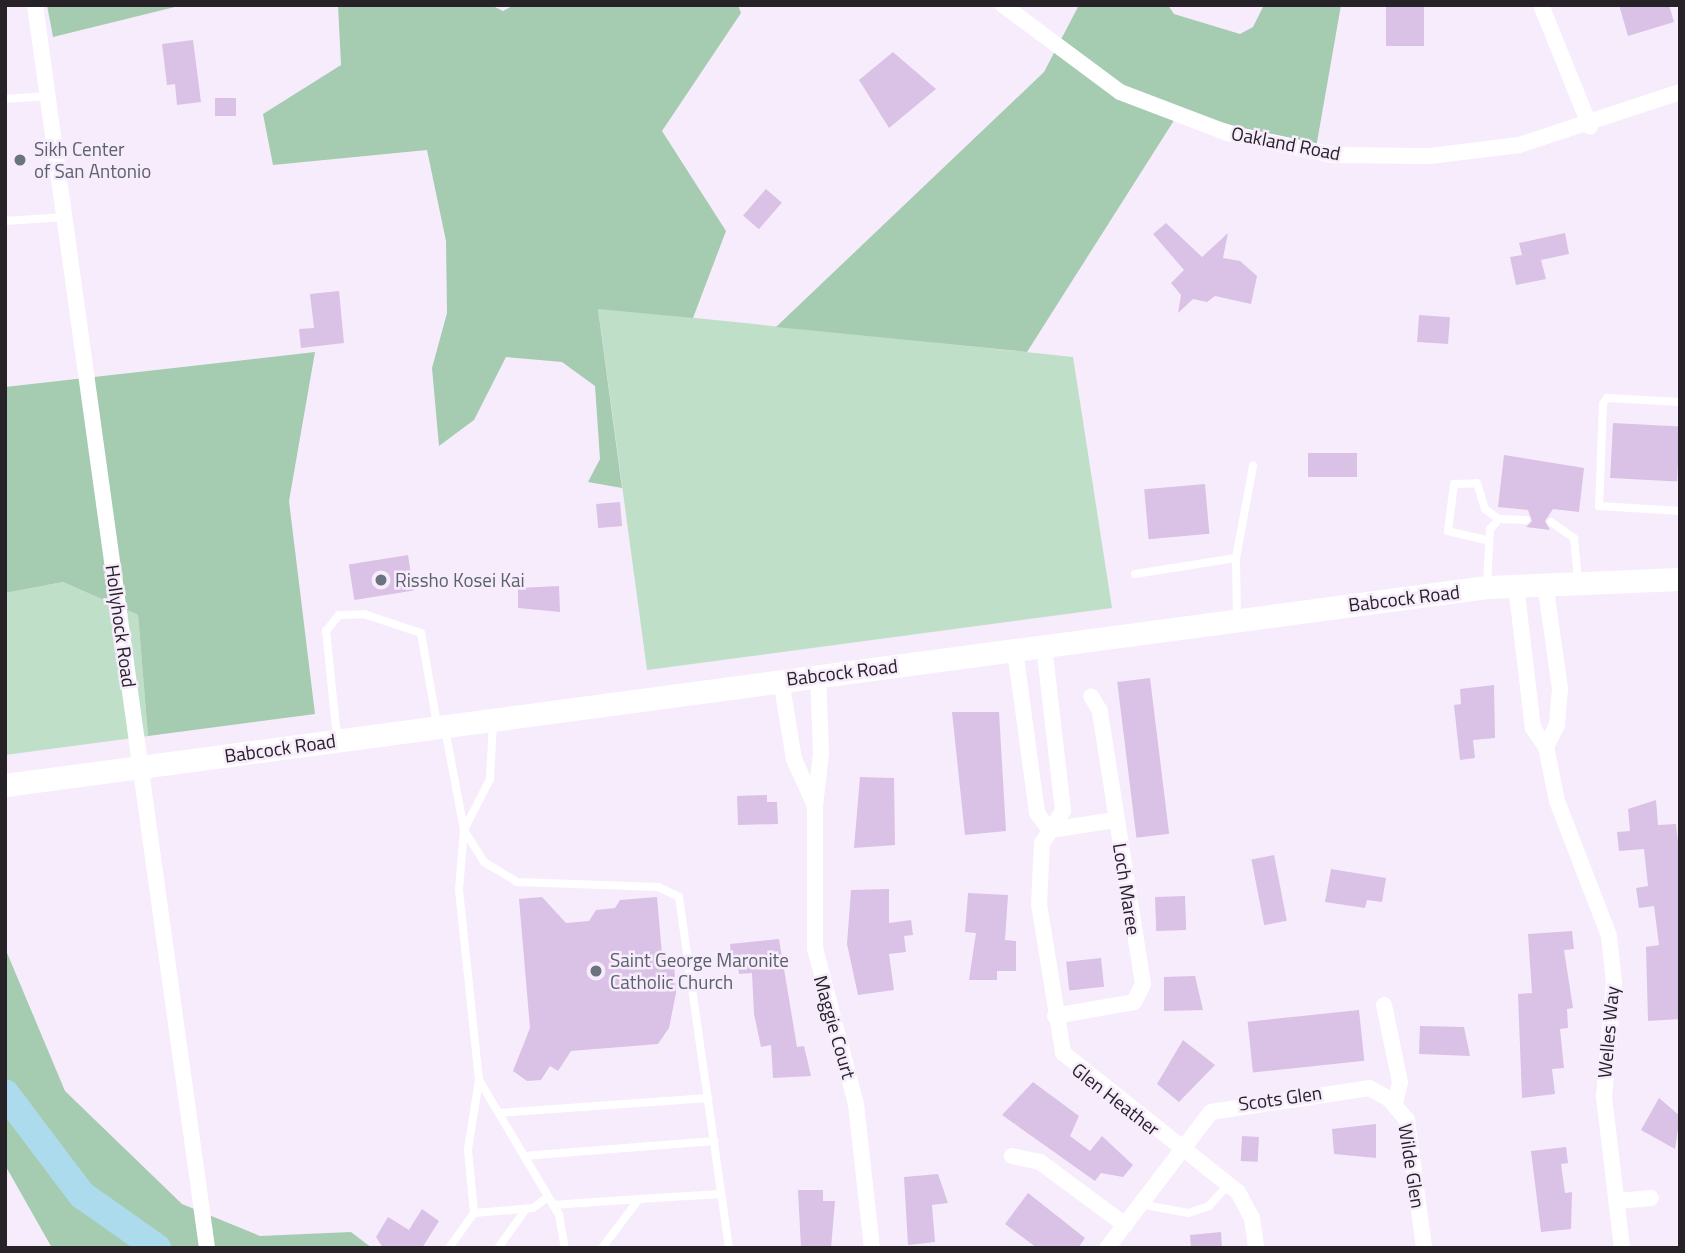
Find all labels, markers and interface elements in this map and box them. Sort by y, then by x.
street label: Oakland Road [1230,121,1342,165]
place label: Sikh Center of San Antonio [34,138,151,182]
marker: Sikh Center of San Antonio [12,152,28,168]
street label: Hollyhock Road [101,563,141,689]
place label: Rissho Kosei Kai [395,569,525,591]
marker: Rissho Kosei Kai [373,572,389,588]
street label: Babcock Road [1347,580,1461,616]
street label: Babcock Road [785,654,899,690]
street label: Babcock Road [223,729,337,767]
street label: Loch Maree [1108,841,1146,937]
place label: Saint George Maronite Catholic Church [610,949,789,993]
marker: Saint George Maronite Catholic Church [588,963,604,979]
street label: Maggie Court [809,973,861,1081]
street label: Welles Way [1593,985,1623,1079]
street label: Glen Heather [1068,1058,1164,1140]
street label: Scots Glen [1237,1081,1323,1115]
street label: Wilde Glen [1394,1122,1430,1210]

